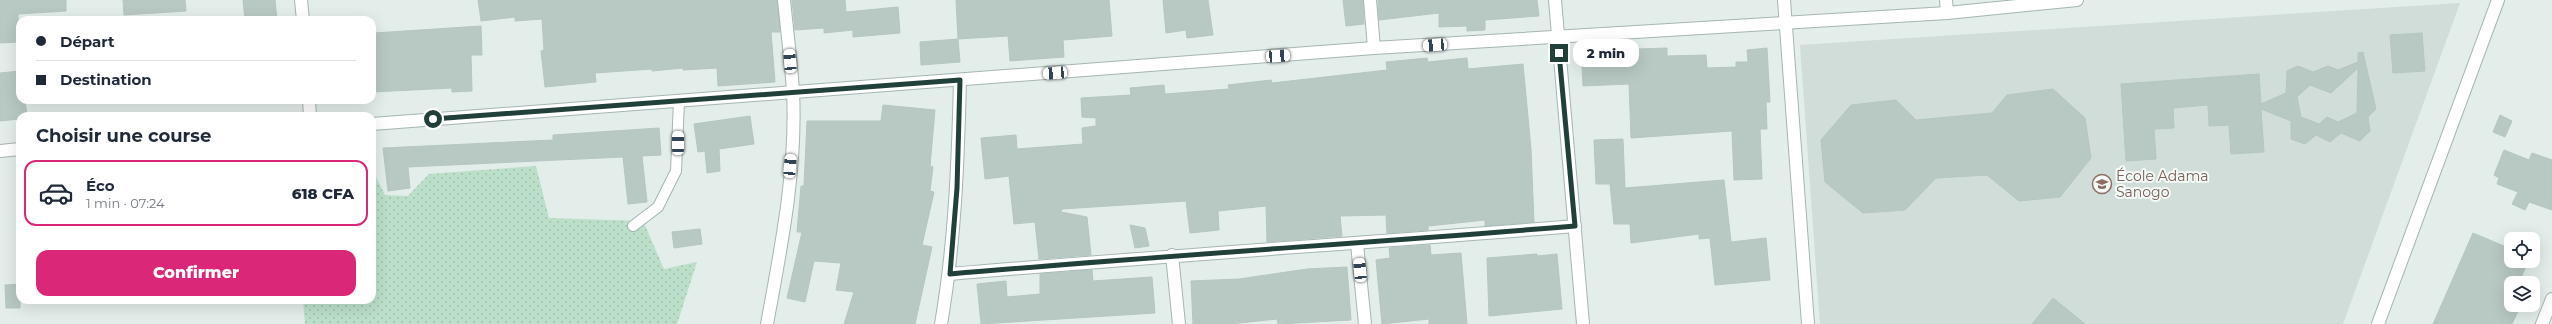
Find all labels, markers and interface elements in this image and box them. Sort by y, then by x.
text: Départ [60,32,115,51]
car [1423,38,1447,52]
callout: 2 min [1573,39,1639,67]
route end [1550,44,1568,62]
text: 2 min [1587,45,1625,61]
car [783,49,797,73]
car [1266,49,1290,63]
car [1043,66,1067,80]
text: Destination [60,70,152,89]
route start [424,110,442,128]
text: Choisir une course [36,125,211,147]
car [672,131,684,155]
car [783,154,797,178]
place label: École Adama Sanogo [2116,167,2209,201]
school or university icon: École Adama Sanogo [2091,173,2113,195]
icon: car [38,175,74,211]
text: Éco [86,176,115,195]
text: 618 CFA [292,184,354,203]
text: 1 min · 07:24 [86,195,165,211]
map controls [2504,232,2540,312]
button: locate [2504,232,2540,268]
button: Confirmer [36,250,356,296]
car [1353,257,1367,283]
button: layers [2504,276,2540,312]

